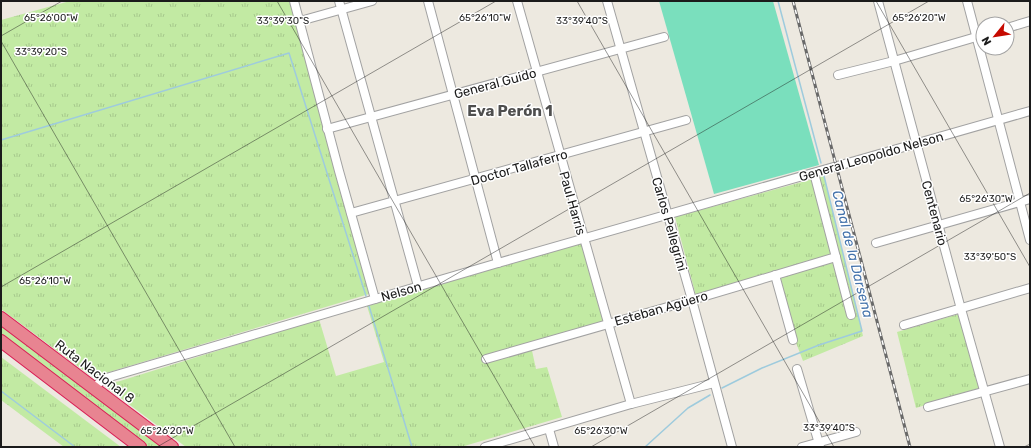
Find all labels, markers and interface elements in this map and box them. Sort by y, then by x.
text: 65°26'00"W [24,12,78,24]
text: 65°26'10"W [459,12,511,24]
text: 65°26'20"W [892,12,946,24]
text: 33°39'30"S [257,15,309,27]
text: 33°39'40"S [556,15,608,27]
north arrow [975,16,1015,56]
text: N [979,34,994,47]
text: 33°39'20"S [15,46,67,58]
street label: General Guido [452,65,538,102]
district label: Eva Perón 1 [467,102,553,120]
street label: General Leopoldo Nelson [797,129,945,184]
street label: Doctor Tallaferro [469,146,569,188]
street label: Paul Harris [556,169,589,237]
street label: Carlos Pellegrini [648,175,690,273]
street label: Centenario [919,179,950,247]
water label: Canal de la Darsena [828,189,877,320]
text: 65°26'30"W [959,193,1013,205]
text: 33°39'50"S [964,251,1016,263]
text: 65°26'10"W [19,275,71,287]
street label: Nelson [379,279,423,304]
street label: Esteban Agüero [613,288,710,330]
street label: Ruta Nacional 8 [52,337,137,406]
text: 33°39'40"S [803,422,855,434]
text: 65°26'20"W [140,425,194,437]
text: 65°26'30"W [574,425,628,437]

